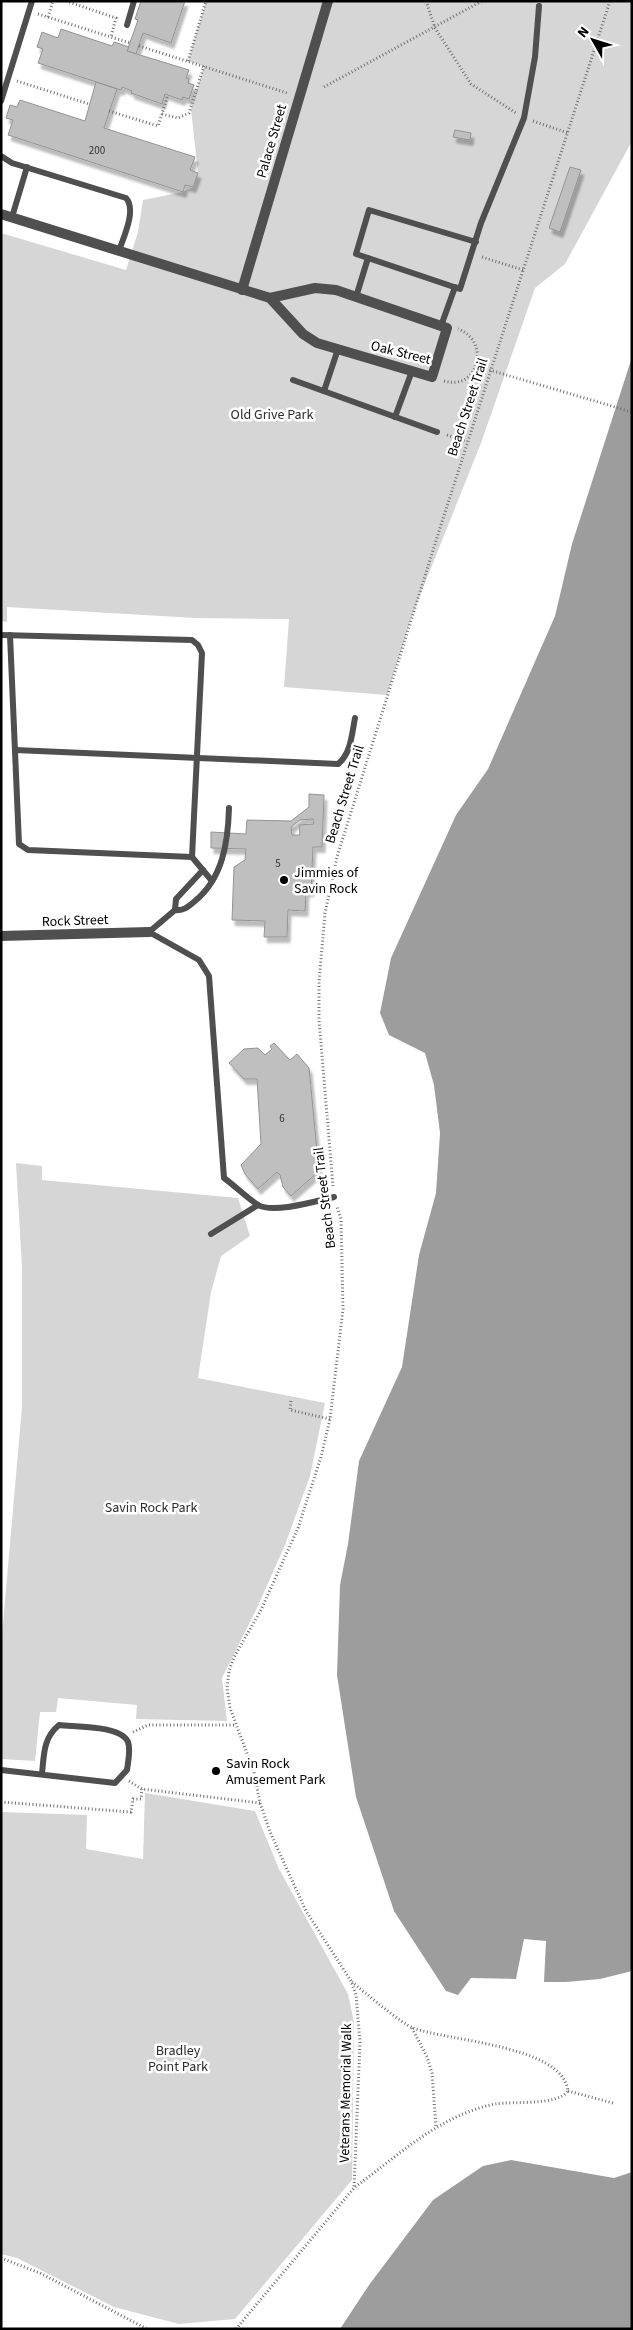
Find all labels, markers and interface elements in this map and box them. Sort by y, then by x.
north arrow [568,15,618,65]
text: N [573,23,594,42]
street label: Palace Street [252,102,292,181]
house number: 200 [89,143,105,158]
street label: Oak Street [369,336,433,370]
street label: Beach Street Trail [443,355,493,459]
park label: Old Grive Park [231,405,313,425]
street label: Beach Street Trail [320,742,370,846]
house number: 5 [275,856,281,871]
place label: Jimmies of Savin Rock [294,863,359,899]
marker: Jimmies of Savin Rock [278,874,290,886]
street label: Rock Street [41,910,109,932]
house number: 6 [279,1111,285,1126]
street label: Beach Street Trail [309,1146,341,1250]
park label: Savin Rock Park [105,1498,197,1518]
place label: Savin Rock Amusement Park [226,1754,326,1790]
marker: Savin Rock Amusement Park [210,1765,222,1777]
street label: Veterans Memorial Walk [335,2023,357,2163]
park label: Bradley Point Park [148,2041,208,2077]

